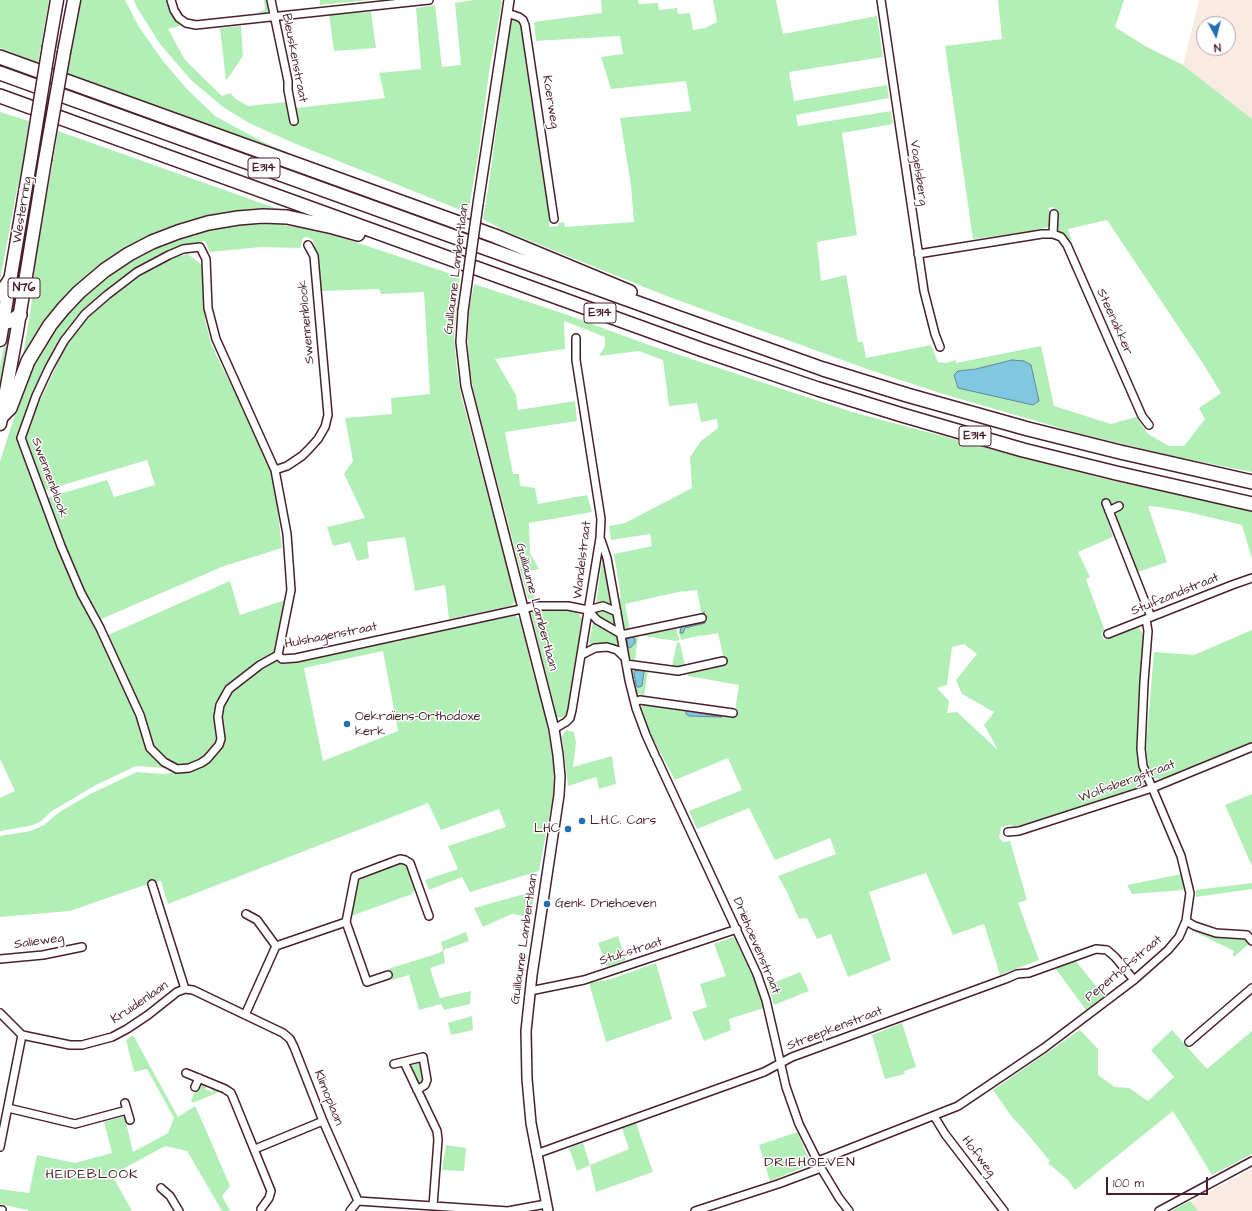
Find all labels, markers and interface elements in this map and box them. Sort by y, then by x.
street label: Bleuskenstraat [278,12,310,104]
north arrow [1196,16,1236,56]
text: N [1213,40,1222,55]
street label: Koerweg [538,74,562,130]
street label: Vogelsberg [906,139,930,207]
road number: E314 [248,158,280,178]
street label: Westerring [10,175,36,245]
street label: Guillaume Lambertlaan [441,203,473,335]
road number: N76 [8,278,40,298]
street label: Swennenblook [296,279,318,365]
street label: Steenakker [1092,286,1136,358]
road number: E314 [584,303,616,323]
road number: E314 [959,426,991,446]
street label: Swennenblook [27,436,71,520]
street label: Wandelstraat [570,520,596,600]
street label: Guillaume Lambertlaan [511,541,561,673]
street label: Stuifzandstraat [1129,570,1221,620]
street label: Hulshagenstraat [283,619,379,653]
place label: Oekraïens-Orthodoxe kerk [355,709,481,740]
marker: Oekraïens-Orthodoxe kerk [342,719,352,729]
street label: Wolfsbergstraat [1077,757,1177,807]
place label: L.H.C. Cars [590,813,656,829]
marker: L.H.C. Cars [577,816,587,826]
place label: LHC [534,821,560,837]
marker: LHC [563,824,573,834]
street label: Guillaume Lambertlaan [508,873,542,1005]
place label: Genk Driehoeven [555,896,656,912]
street label: Driehoevenstraat [729,896,783,996]
marker: Genk Driehoeven [542,899,552,909]
street label: Salieweg [13,931,65,953]
street label: Peperhofstraat [1082,932,1166,1006]
street label: Stukstraat [597,934,665,970]
street label: Kruidenlaan [108,978,172,1028]
street label: Streepkenstraat [785,1004,885,1054]
street label: Klimoplaan [310,1068,346,1128]
street label: Hofweg [958,1133,998,1181]
district label: DRIEHOEVEN [764,1155,856,1171]
district label: HEIDEBLOOK [45,1167,139,1183]
scale bar [1108,1169,1210,1195]
text: 100 m [1113,1175,1144,1192]

